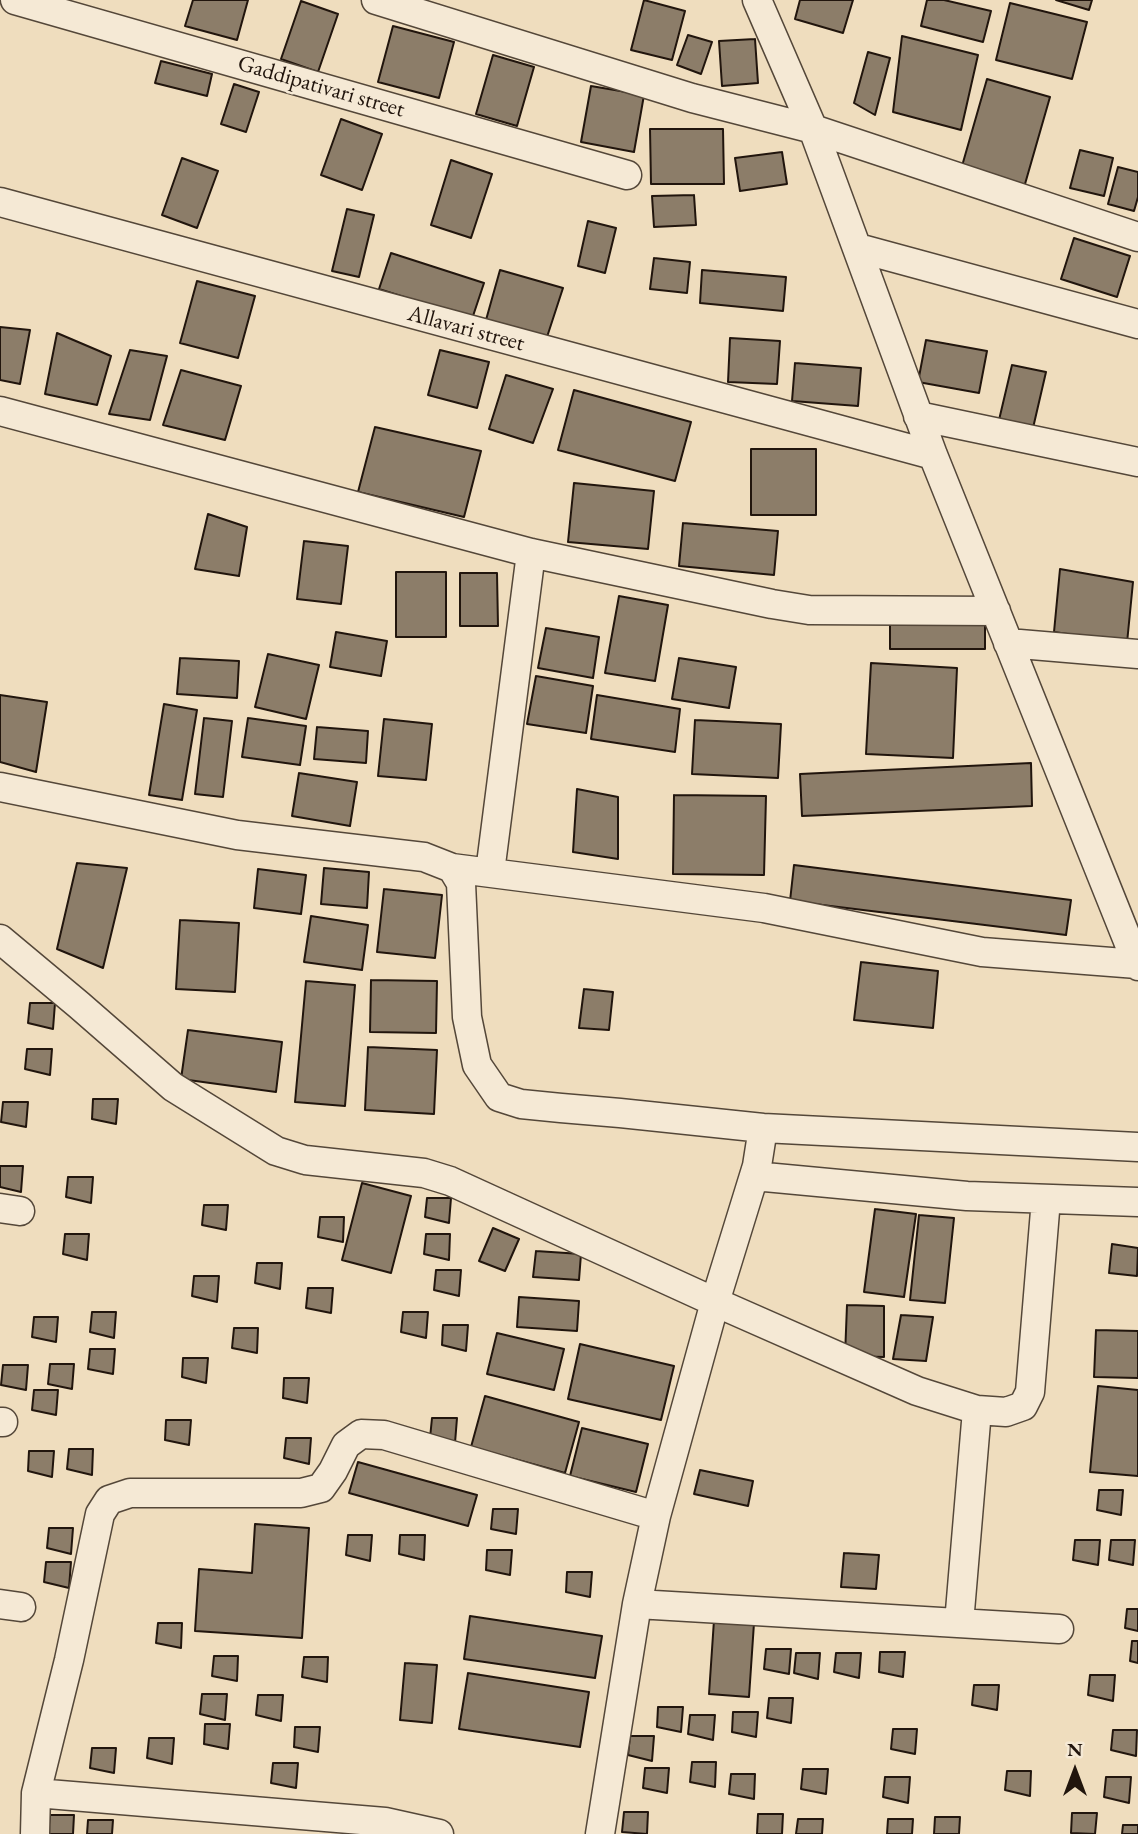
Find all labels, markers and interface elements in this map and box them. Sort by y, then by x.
street label: Gaddipativari street [234,50,408,124]
street label: Allavari street [405,300,527,358]
north arrow [1040,1736,1110,1806]
text: N [1067,1737,1083,1762]

